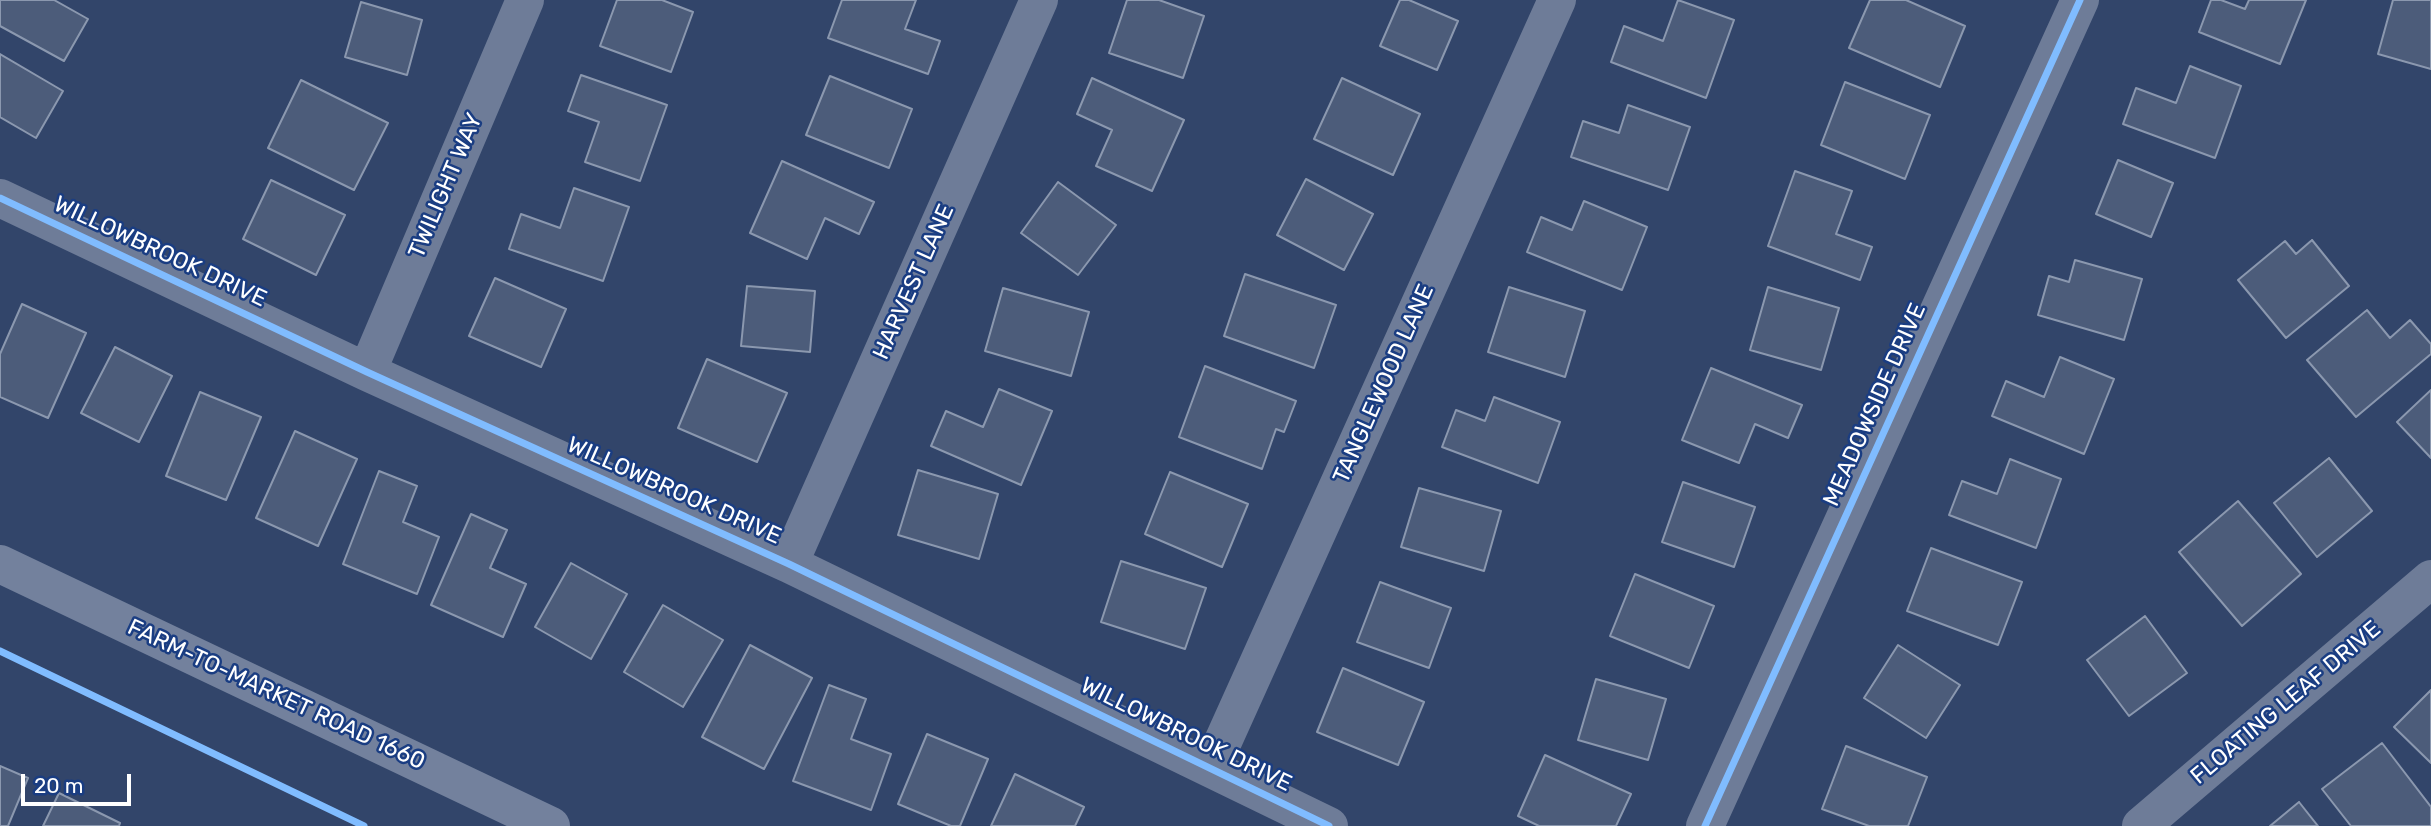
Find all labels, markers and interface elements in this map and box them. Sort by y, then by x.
street label: TWILIGHT WAY [403,109,489,263]
street label: WILLOWBROOK DRIVE [49,191,271,313]
street label: HARVEST LANE [867,200,961,364]
street label: TANGLEWOOD LANE [1328,280,1440,488]
street label: MEADOWSIDE DRIVE [1818,299,1932,511]
street label: WILLOWBROOK DRIVE [563,431,785,551]
street label: FARM-TO-MARKET ROAD 1660 [123,614,429,776]
street label: FLOATING LEAF DRIVE [2185,615,2387,791]
street label: WILLOWBROOK DRIVE [1076,672,1296,798]
scale bar [24,760,135,804]
text: 20 m [34,773,83,798]

